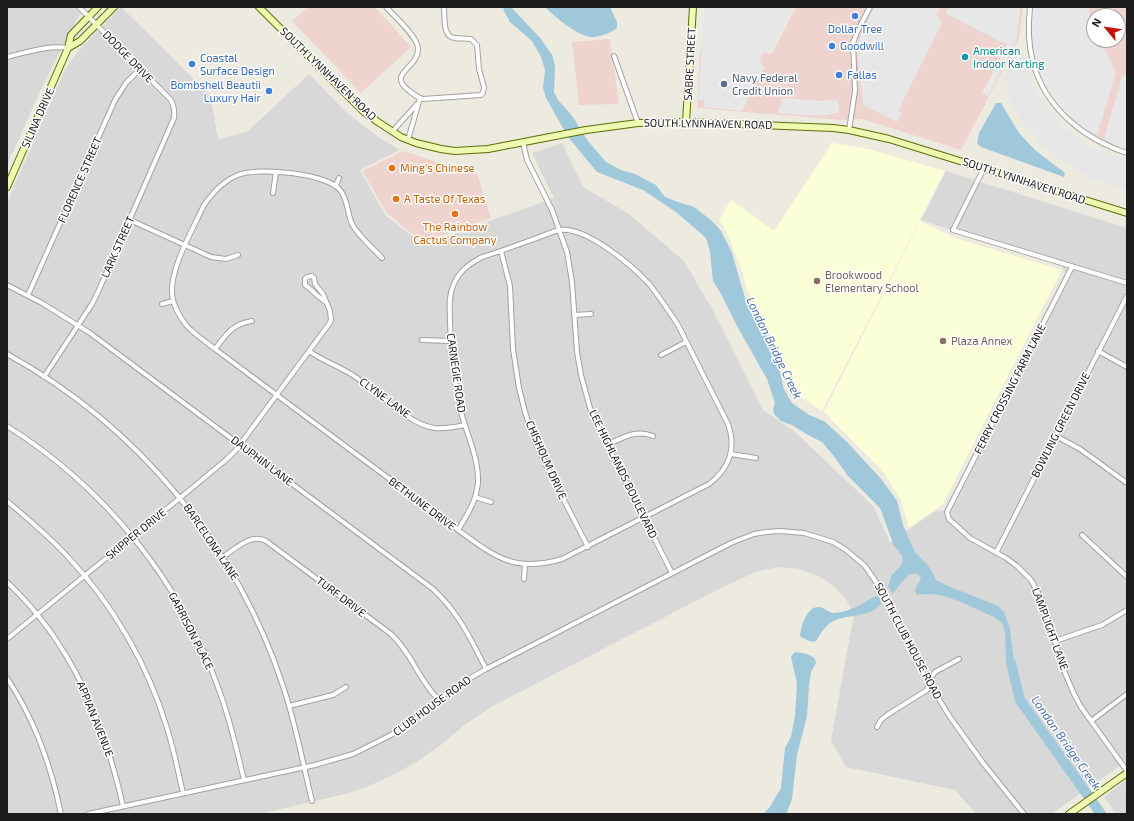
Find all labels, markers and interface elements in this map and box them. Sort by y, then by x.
north arrow [1086,8,1126,48]
marker: Dollar Tree [850,11,860,21]
text: N [1088,16,1104,29]
place label: Dollar Tree [828,22,882,36]
street label: SOUTH LYNNHAVEN ROAD [277,25,379,123]
street label: SABRE STREET [681,27,699,101]
street label: DODGE DRIVE [100,28,156,86]
place label: Goodwill [840,39,884,53]
marker: Goodwill [827,41,837,51]
place label: American Indoor Karting [973,44,1044,70]
place label: Coastal Surface Design [200,51,275,77]
marker: American Indoor Karting [960,52,970,62]
marker: Coastal Surface Design [187,59,197,69]
place label: Fallas [847,68,877,82]
marker: Fallas [834,70,844,80]
place label: Navy Federal Credit Union [732,71,797,97]
place label: Bombshell Beautii Luxury Hair [170,78,261,104]
marker: Navy Federal Credit Union [719,79,729,89]
street label: SILINA DRIVE [19,86,57,150]
marker: Bombshell Beautii Luxury Hair [264,86,274,96]
street label: SOUTH LYNNHAVEN ROAD [644,116,772,132]
street label: FLORENCE STREET [55,135,105,225]
street label: SOUTH LYNNHAVEN ROAD [961,155,1087,207]
place label: Ming's Chinese [400,161,474,175]
marker: Ming's Chinese [387,163,397,173]
place label: A Taste Of Texas [404,192,485,206]
marker: A Taste Of Texas [391,194,401,204]
marker: The Rainbow Cactus Company [450,209,460,219]
street label: LARK STREET [98,214,138,280]
place label: The Rainbow Cactus Company [414,220,496,246]
place label: Brookwood Elementary School [825,268,919,294]
marker: Brookwood Elementary School [812,276,822,286]
water label: London Bridge Creek [743,295,805,401]
street label: FERRY CROSSING FARM LANE [971,322,1049,456]
street label: CARNEGIE ROAD [444,332,468,414]
place label: Plaza Annex [951,334,1012,348]
marker: Plaza Annex [938,336,948,346]
street label: BOWLING GREEN DRIVE [1029,370,1093,480]
street label: CLYNE LANE [357,375,413,421]
street label: LEE HIGHLANDS BOULEVARD [586,407,660,541]
street label: CHISHOLM DRIVE [523,419,569,501]
street label: DAUPHIN LANE [228,433,296,489]
street label: BETHUNE DRIVE [386,475,458,533]
street label: BARCELONA LANE [181,501,241,583]
street label: SKIPPER DRIVE [103,506,169,562]
street label: TURF DRIVE [314,574,368,620]
street label: SOUTH CLUB HOUSE ROAD [872,580,944,702]
street label: LAMPLIGHT LANE [1029,586,1071,672]
street label: GARRISON PLACE [166,590,216,672]
street label: CLUB HOUSE ROAD [390,673,474,739]
street label: APPIAN AVENUE [74,679,116,759]
water label: London Bridge Creek [1028,693,1104,793]

